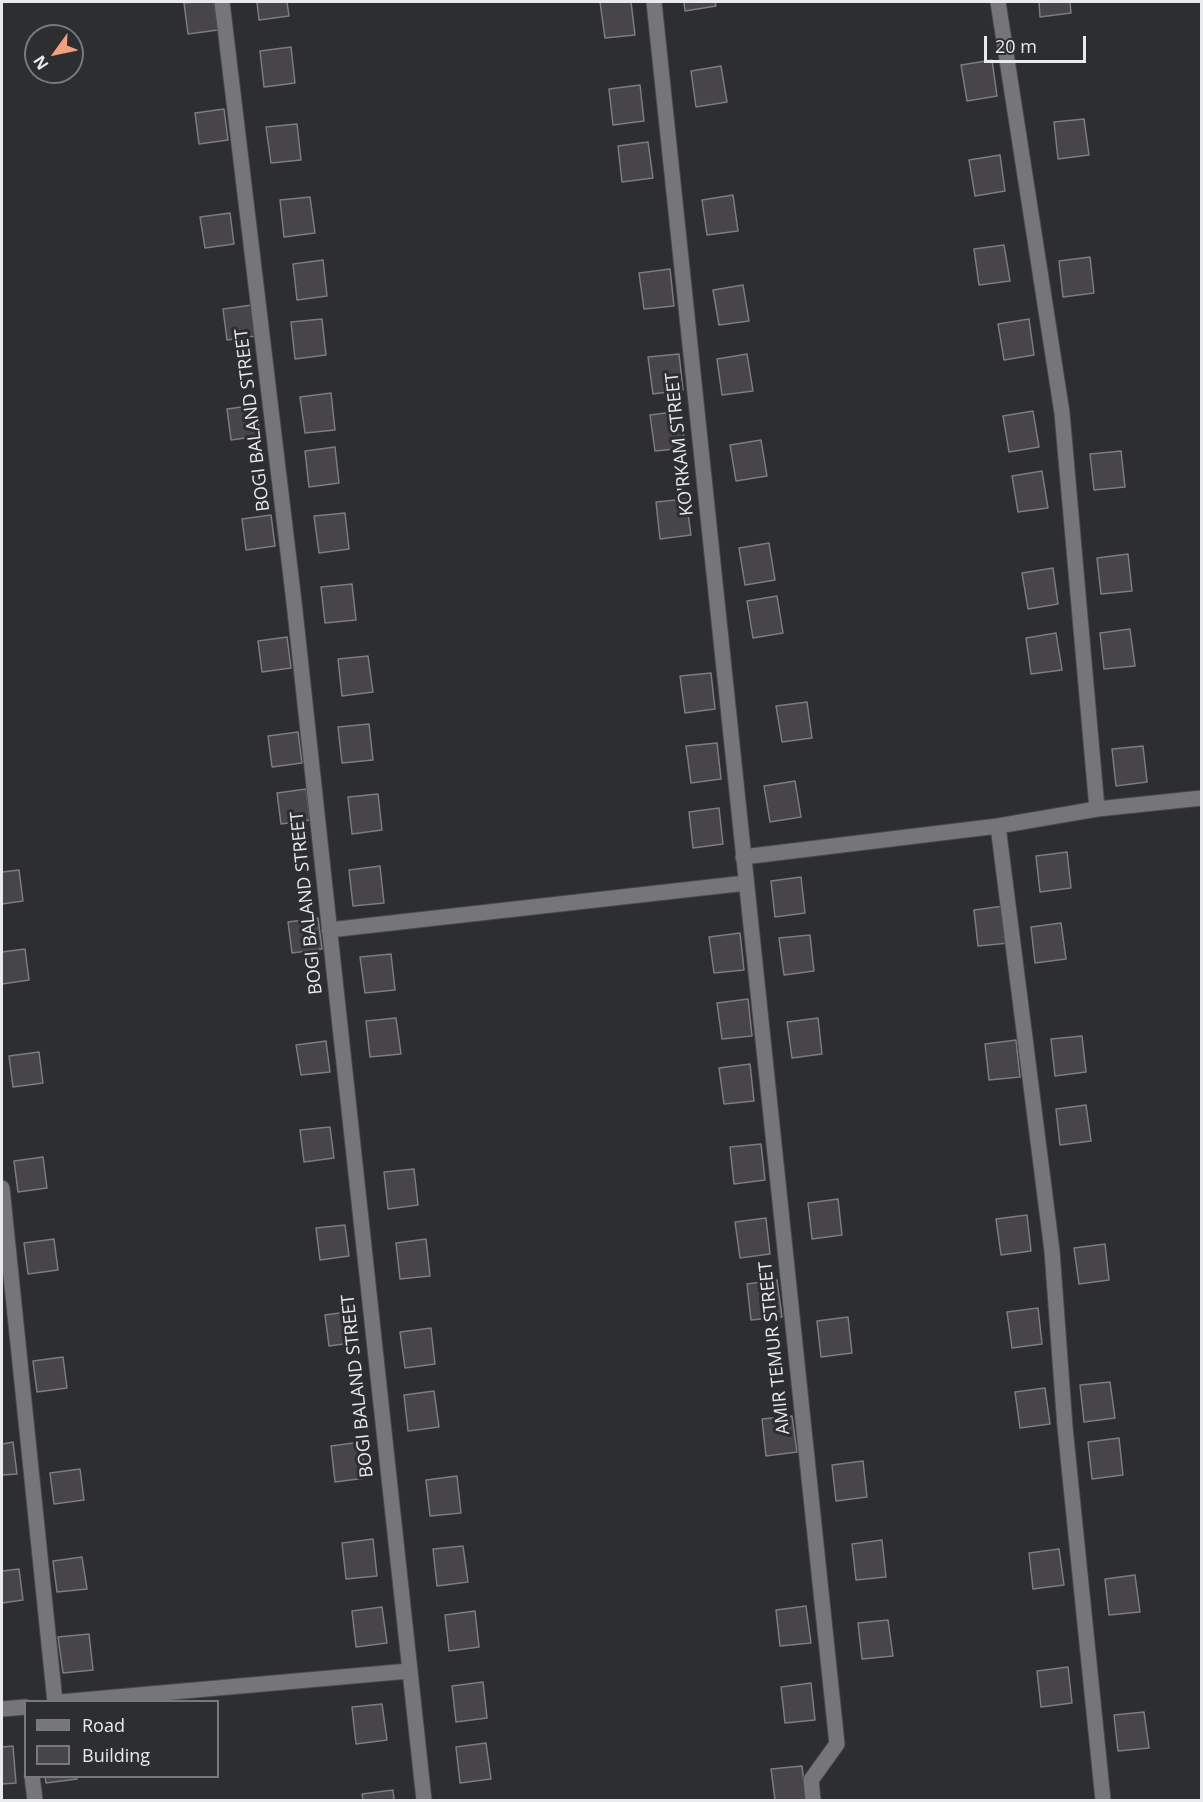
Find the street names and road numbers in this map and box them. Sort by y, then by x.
street label: BOGI BALAND STREET [231,327,275,513]
street label: KO'RKAM STREET [662,371,698,517]
street label: BOGI BALAND STREET [287,810,327,996]
street label: AMIR TEMUR STREET [755,1260,795,1436]
street label: BOGI BALAND STREET [338,1293,378,1479]

